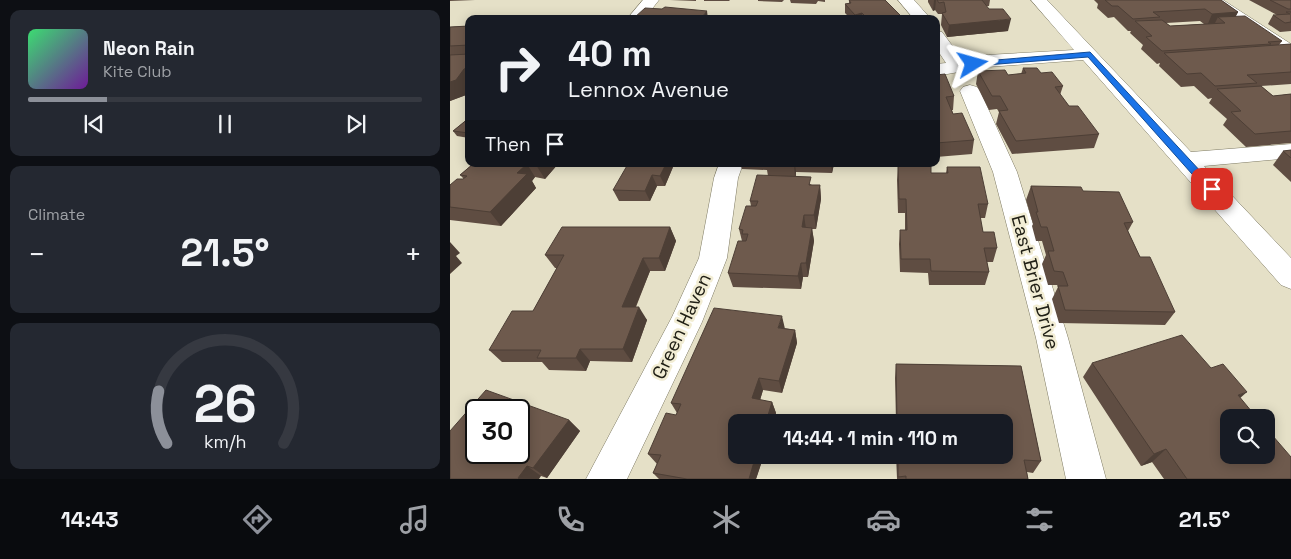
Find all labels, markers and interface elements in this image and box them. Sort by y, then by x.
text: 40 m [568,32,652,76]
icon: right [485,35,550,100]
text: Neon Rain [103,36,195,61]
position arrow [946,37,998,89]
text: Kite Club [103,61,172,82]
text: Lennox Avenue [568,75,729,103]
icon: previous [80,110,108,138]
icon: pause [211,110,239,138]
icon: next [342,110,370,138]
icon: arrive [541,130,569,158]
text: Then [485,132,531,157]
pin [1191,168,1233,210]
icon: arrive [1198,175,1226,203]
text: Climate [28,204,85,225]
street label: East Brier Drive [1006,212,1065,352]
text: 21.5° [181,229,269,277]
text: − [28,236,45,272]
text: + [405,236,422,272]
street label: Green Haven [646,269,717,383]
text: 26 [193,371,257,437]
speed limit sign: 30 [465,399,530,464]
map controls [1220,409,1275,464]
button: search [1220,409,1275,464]
text: 14:44 · 1 min · 110 m [783,426,958,451]
text: km/h [204,430,246,453]
icon: directions [240,502,275,537]
icon: music [397,502,432,537]
icon: phone [553,502,588,537]
icon: climate [709,502,744,537]
icon: car [866,502,901,537]
icon: filters [1022,502,1057,537]
text: 14:43 [61,505,119,533]
text: 21.5° [1179,505,1230,533]

